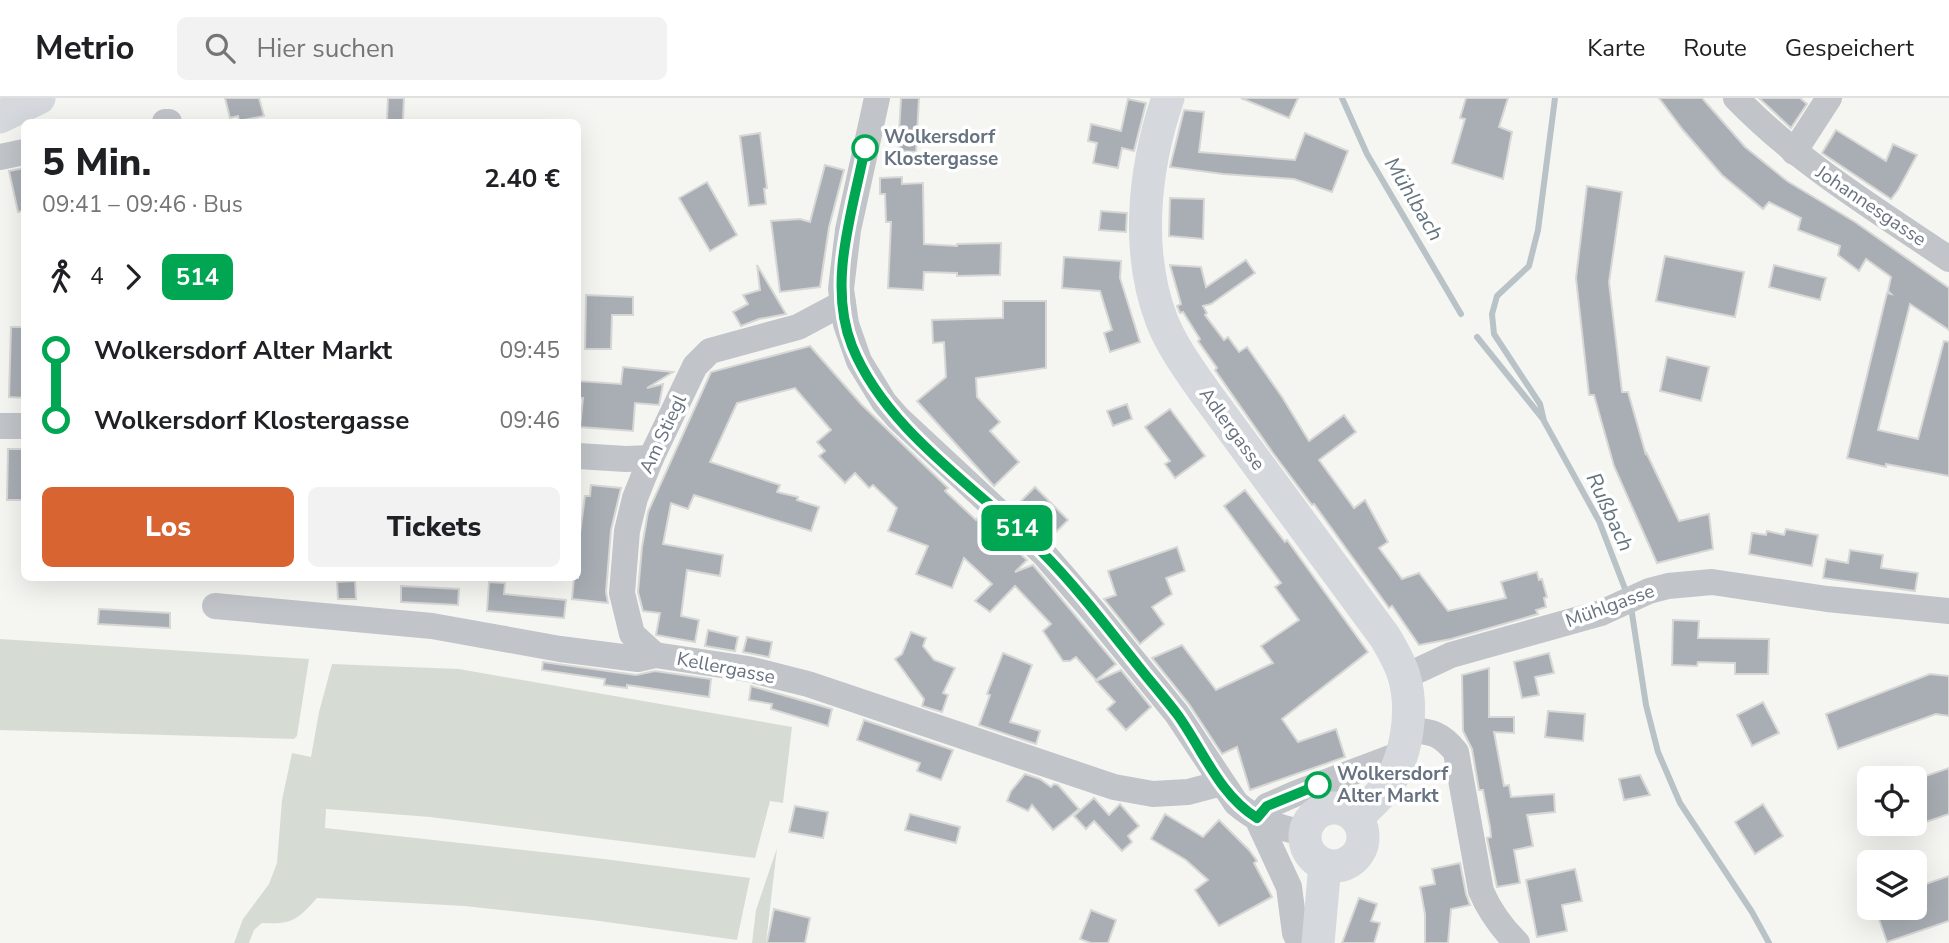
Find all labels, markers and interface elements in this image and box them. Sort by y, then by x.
search box [177,17,667,80]
text: Metrio [35,26,135,71]
icon: search [201,29,239,67]
text: Hier suchen [257,31,395,66]
text: Karte [1587,32,1645,64]
text: Route [1683,32,1747,64]
text: Gespeichert [1785,32,1914,64]
place label: Wolkersdorf Klostergasse [884,124,998,172]
marker: Wolkersdorf Klostergasse [852,135,878,161]
text: 5 Min. [42,137,151,188]
water label: Mühlbach [1378,152,1450,246]
street label: Johannesgasse [1810,159,1931,253]
text: 2.40 € [484,161,560,196]
text: 09:41 – 09:46 · Bus [42,189,243,220]
icon: walk [42,258,80,296]
icon: forward [114,258,152,296]
text: 4 [90,261,104,292]
text: 514 [176,261,219,293]
text: Wolkersdorf Alter Markt [94,333,392,368]
text: 09:45 [500,335,560,366]
street label: Adlergasse [1193,382,1271,476]
street label: Am Stiegl [633,390,693,478]
text: Wolkersdorf Klostergasse [94,403,409,438]
text: 09:46 [500,405,560,436]
water label: Rußbach [1580,468,1640,556]
button: Los [42,487,294,567]
button: Tickets [308,487,560,567]
line badge: 514 [977,505,1057,551]
text: 514 [995,512,1039,544]
street label: Mühlgasse [1562,578,1658,634]
street label: Kellergasse [675,646,777,690]
place label: Wolkersdorf Alter Markt [1337,761,1449,809]
map controls [1857,766,1927,920]
button: locate [1857,766,1927,836]
marker: Wolkersdorf Alter Markt [1305,772,1331,798]
button: layers [1857,850,1927,920]

